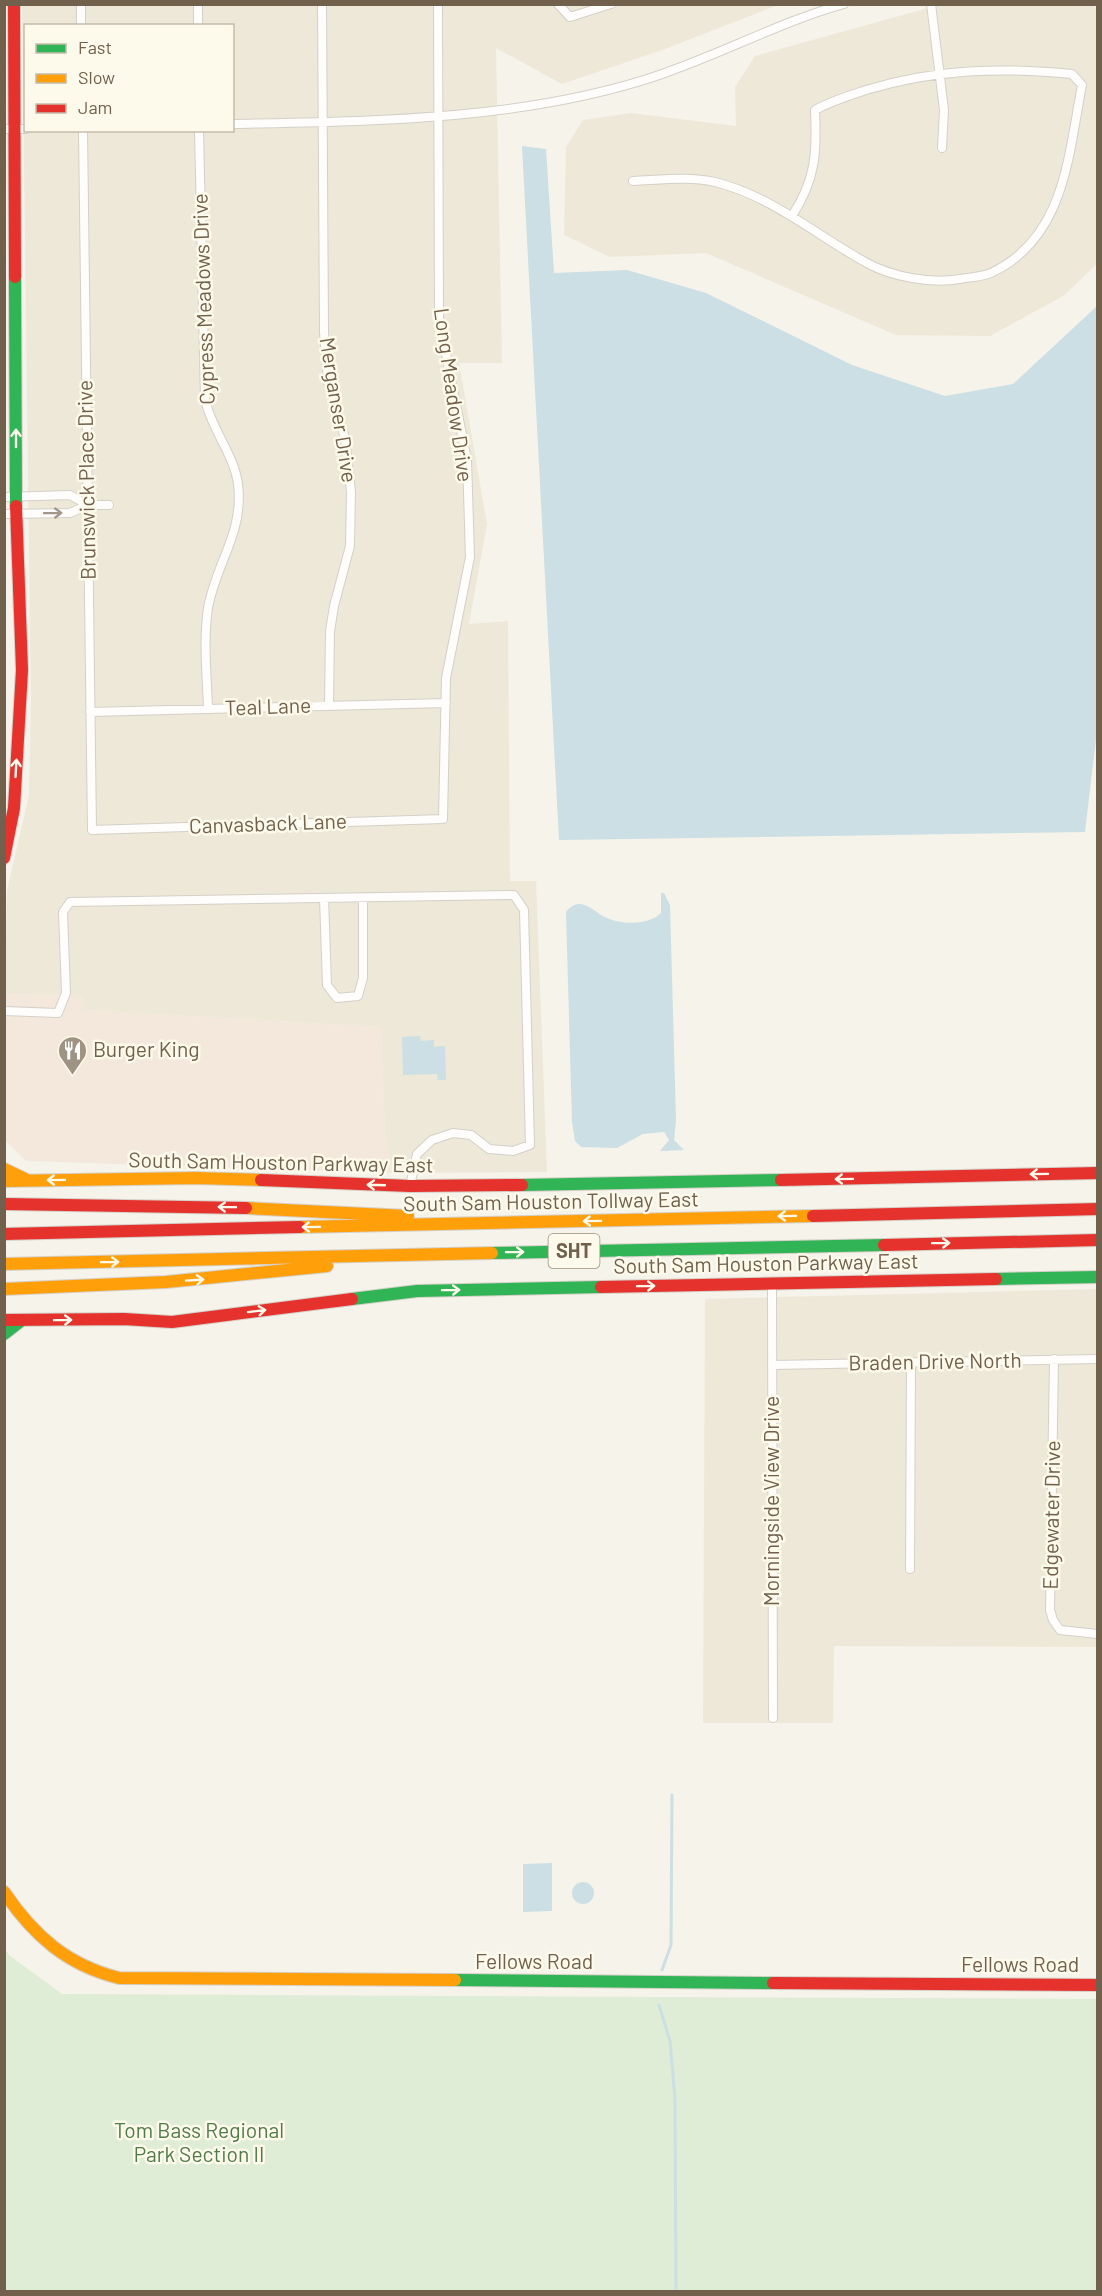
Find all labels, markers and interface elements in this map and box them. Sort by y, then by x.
legend [24,24,234,132]
text: Fast [78,36,112,58]
text: Slow [78,66,115,88]
text: Jam [78,96,112,118]
street label: Cypress Meadows Drive [186,193,219,405]
street label: Long Meadow Drive [430,306,479,483]
street label: Merganser Drive [316,335,363,484]
street label: Brunswick Place Drive [71,380,100,580]
one-way arrow [10,429,22,449]
one-way arrow [42,507,62,519]
street label: Teal Lane [224,692,312,720]
one-way arrow [11,759,22,779]
street label: Canvasback Lane [189,807,347,838]
restaurant icon: Burger King [56,1034,88,1076]
place label: Burger King [93,1036,200,1061]
street label: South Sam Houston Parkway East [128,1146,434,1177]
one-way arrow [1030,1169,1050,1180]
one-way arrow [47,1174,67,1186]
one-way arrow [835,1174,855,1185]
one-way arrow [367,1179,387,1190]
street label: South Sam Houston Tollway East [403,1185,699,1216]
one-way arrow [218,1202,238,1213]
one-way arrow [778,1210,798,1222]
one-way arrow [583,1215,603,1226]
one-way arrow [301,1221,321,1233]
road number: SHT [548,1234,600,1268]
one-way arrow [930,1237,950,1249]
one-way arrow [504,1247,524,1258]
street label: South Sam Houston Parkway East [613,1247,919,1278]
one-way arrow [99,1256,119,1268]
one-way arrow [184,1274,204,1285]
one-way arrow [635,1280,655,1292]
one-way arrow [440,1284,460,1296]
one-way arrow [247,1305,267,1316]
one-way arrow [52,1314,72,1325]
street label: Braden Drive North [848,1346,1022,1375]
street label: Morningside View Drive [758,1396,783,1606]
street label: Edgewater Drive [1037,1440,1064,1590]
street label: Fellows Road [475,1948,593,1973]
street label: Fellows Road [961,1951,1079,1976]
park label: Tom Bass Regional Park Section II [114,2117,284,2166]

